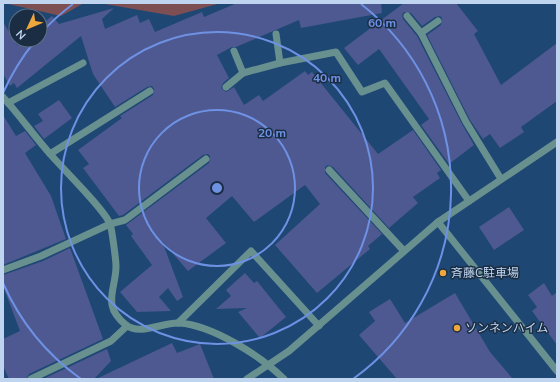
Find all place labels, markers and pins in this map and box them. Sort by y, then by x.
centre of rings [210,181,224,195]
place label: 斉藤C駐車場 [451,265,519,281]
marker: 斉藤C駐車場 [438,268,448,278]
place label: ソンネンハイム [465,320,548,336]
marker: ソンネンハイム [452,323,462,333]

